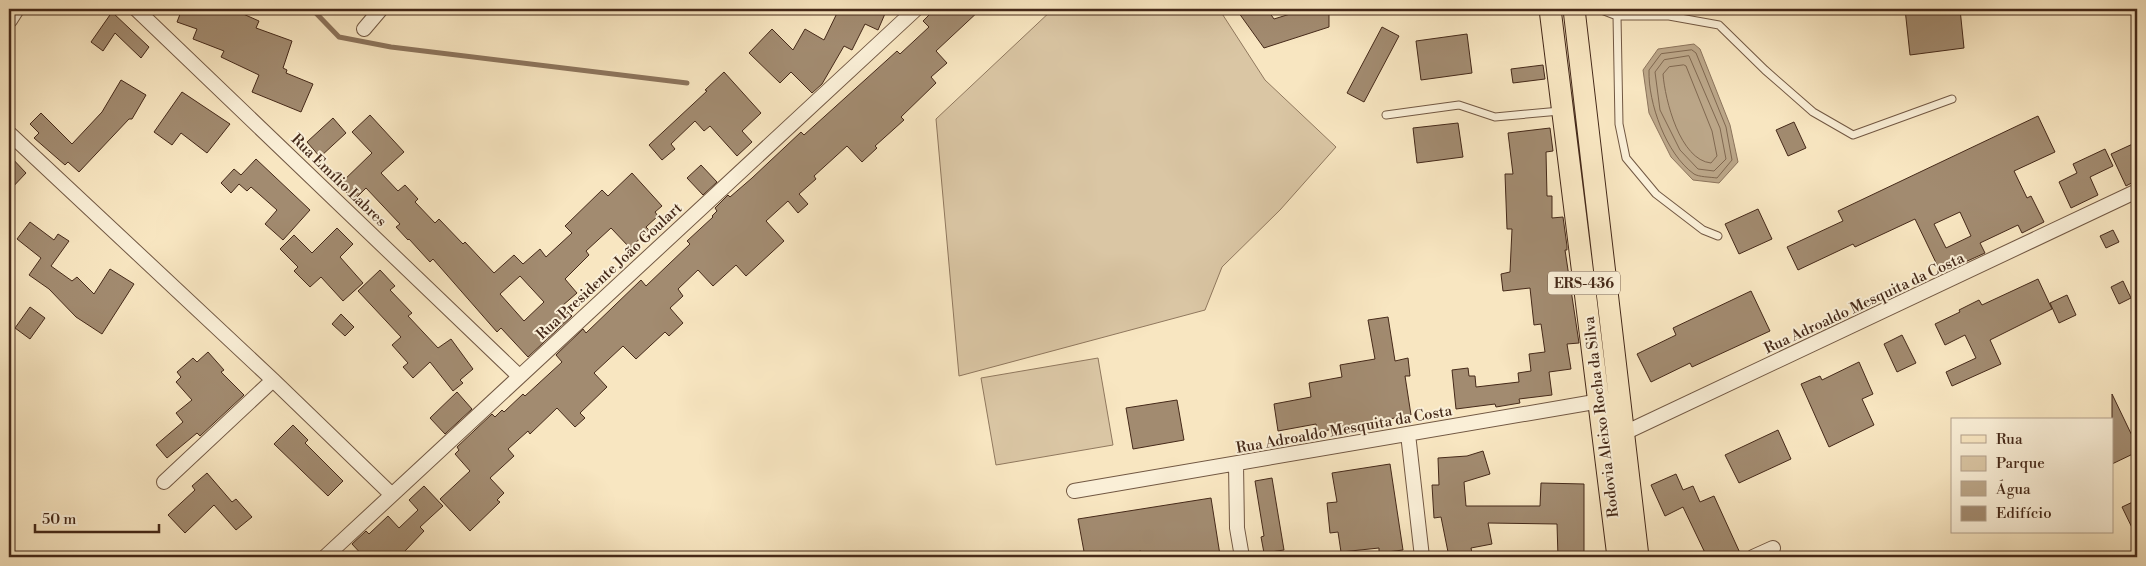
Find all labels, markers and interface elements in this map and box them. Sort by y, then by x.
street label: Rua Emílio Labres [287,130,390,231]
street label: Rua Presidente João Goulart [532,198,687,344]
street label: Rua Adroaldo Mesquita da Costa [1761,248,1968,358]
road number: ERS-436 [1548,272,1620,294]
street label: Rodovia Aleixo Rocha da Silva [1580,315,1623,519]
street label: Rua Adroaldo Mesquita da Costa [1235,401,1454,458]
legend [1951,418,2114,534]
text: Rua [1996,430,2023,449]
text: Parque [1996,454,2045,473]
text: Água [1995,479,2031,499]
scale bar [35,501,159,533]
text: Edifício [1996,504,2052,523]
text: 50 m [42,510,76,529]

